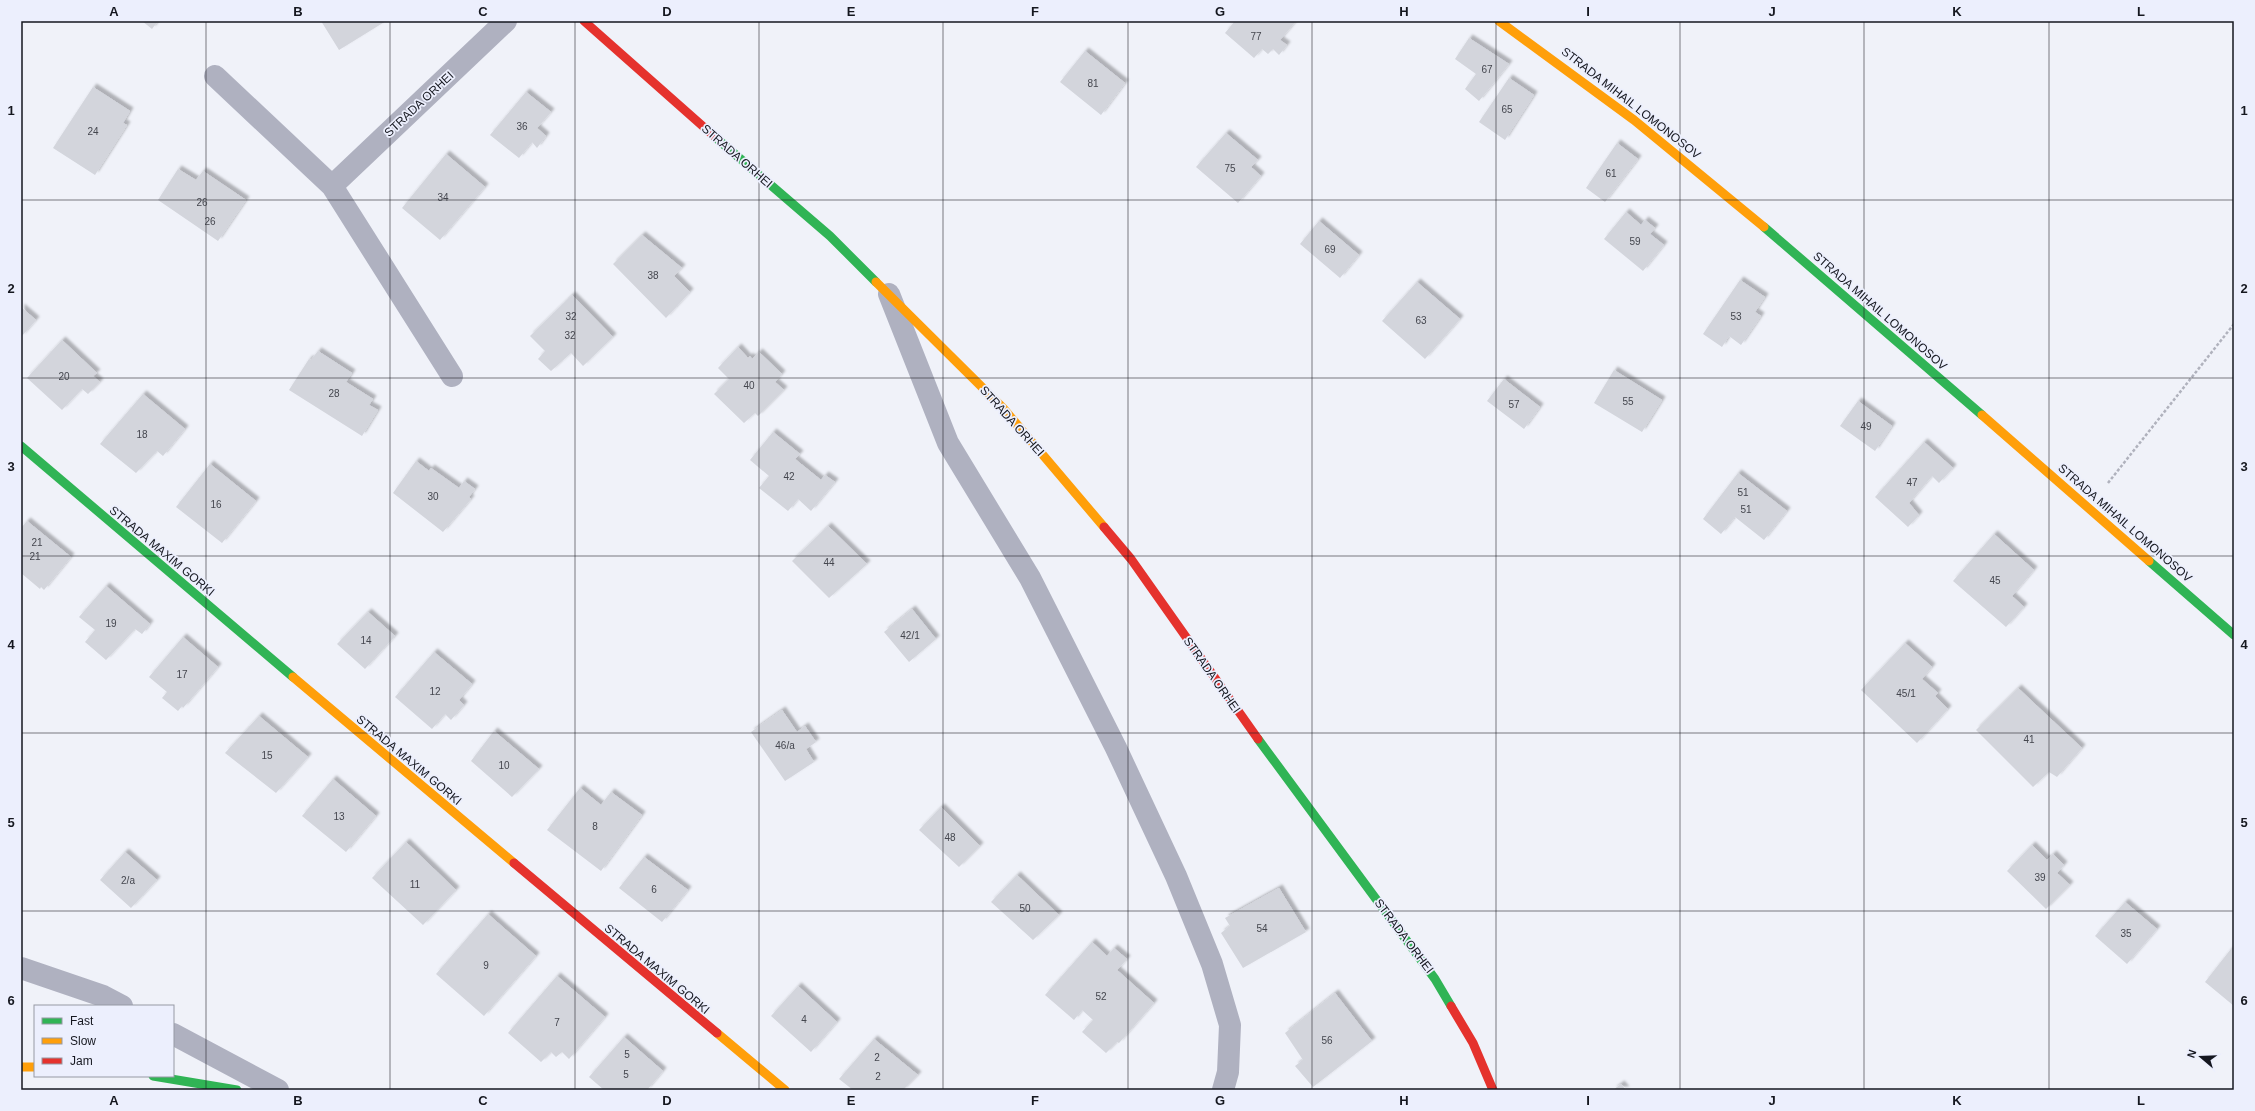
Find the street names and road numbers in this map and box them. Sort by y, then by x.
street label: STRADA MIHAIL LOMONOSOV [1559,44,1703,162]
street label: STRADA ORHEI [382,68,456,140]
street label: STRADA ORHEI [699,121,775,191]
street label: STRADA MIHAIL LOMONOSOV [1810,249,1950,373]
street label: STRADA ORHEI [977,383,1047,459]
street label: STRADA MIHAIL LOMONOSOV [2055,461,2195,585]
street label: STRADA MAXIM GORKI [107,503,217,599]
street label: STRADA ORHEI [1181,634,1243,716]
street label: STRADA MAXIM GORKI [354,712,464,808]
street label: STRADA ORHEI [1372,896,1436,976]
street label: STRADA MAXIM GORKI [602,921,712,1017]

